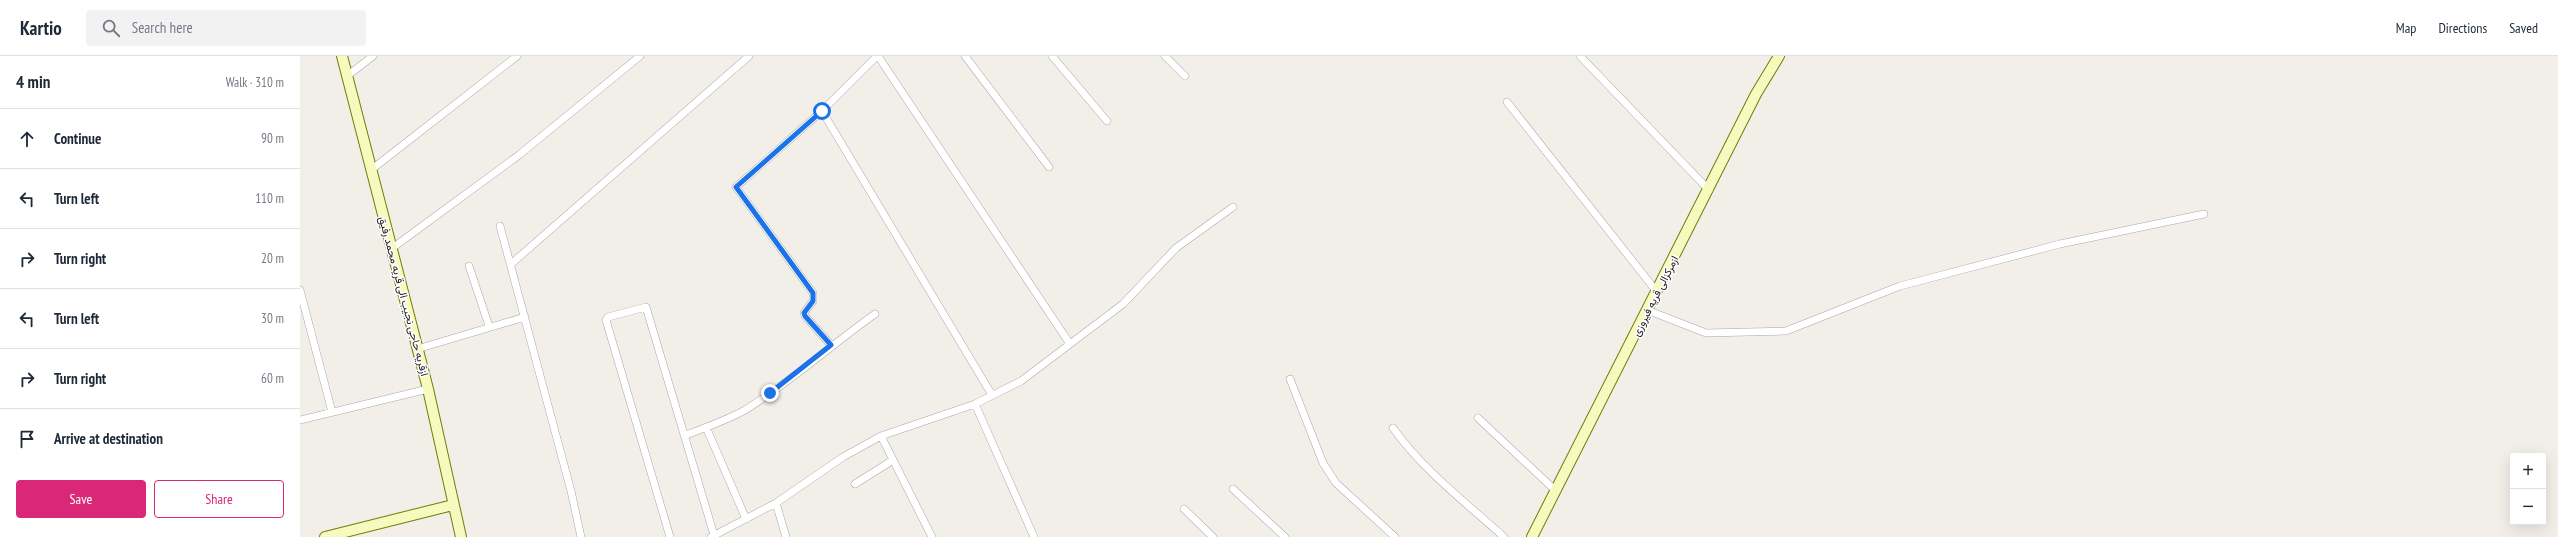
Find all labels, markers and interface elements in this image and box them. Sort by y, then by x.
search box [86,10,366,46]
text: Kartio [20,16,62,40]
icon: search [100,17,122,39]
text: Search here [132,18,193,37]
text: Map [2396,19,2416,37]
text: Directions [2438,19,2487,37]
text: Saved [2509,19,2538,37]
text: 4 min [16,71,50,93]
text: Walk · 310 m [226,74,284,91]
route start [813,102,831,120]
icon: ahead [16,128,38,150]
text: Continue [54,129,101,148]
text: 90 m [261,130,284,147]
icon: left [16,188,38,210]
text: Turn left [54,189,99,208]
text: 110 m [255,190,284,207]
street label: ازقریه حاجی نجیب الی قریه محمد رفیق [376,215,432,377]
icon: right [16,248,38,270]
text: Turn right [54,249,106,268]
text: 20 m [261,250,284,267]
street label: ازمرکزالی قریه فیروزی [1629,253,1681,339]
icon: left [16,308,38,330]
text: Turn left [54,309,99,328]
text: 30 m [261,310,284,327]
icon: right [16,368,38,390]
text: Turn right [54,369,106,388]
text: 60 m [261,370,284,387]
route end [761,384,779,402]
icon: arrive [16,428,38,450]
text: Arrive at destination [54,429,163,448]
map controls [2510,453,2546,525]
button: + [2510,453,2546,489]
button: Save [16,480,146,518]
button: Share [154,480,284,518]
button: − [2510,489,2546,525]

